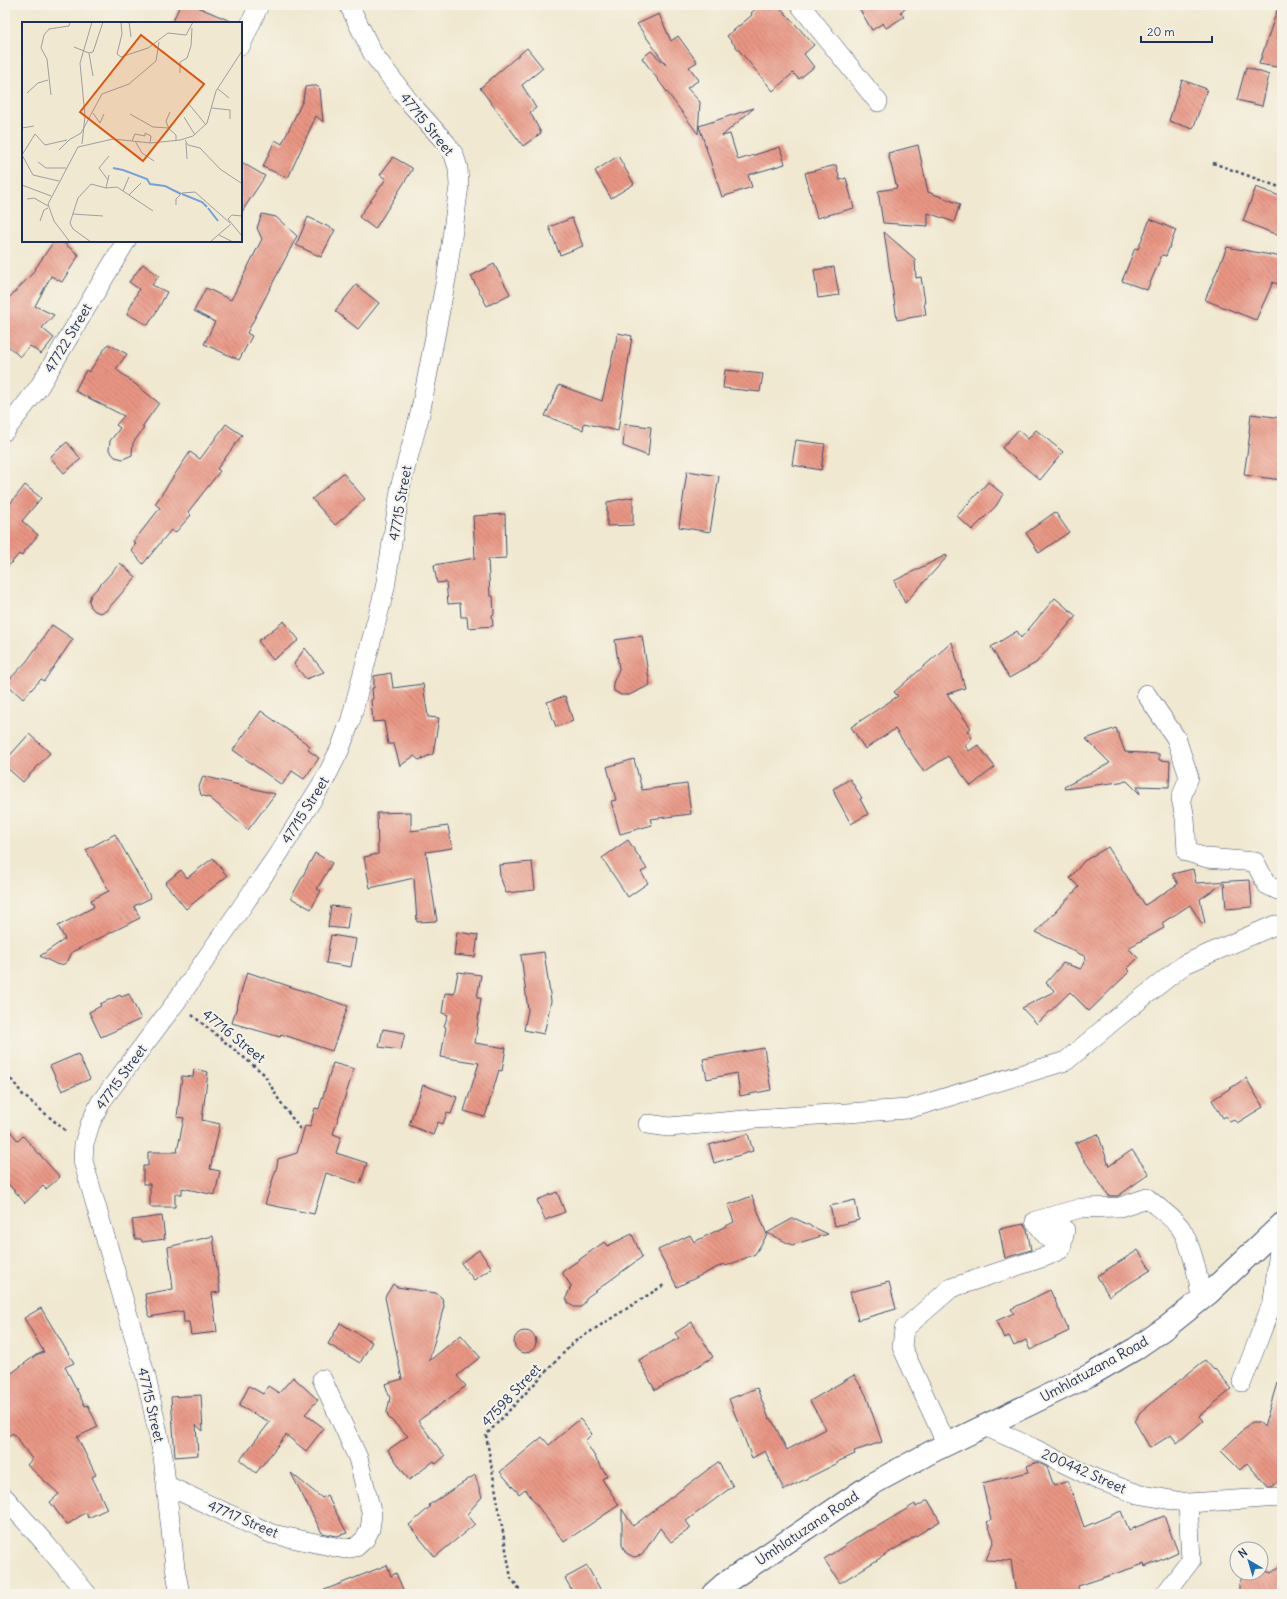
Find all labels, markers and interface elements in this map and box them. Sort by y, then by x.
scale bar [1141,18,1212,44]
inset map [22,22,242,242]
text: 20 m [1147,24,1175,39]
street label: 47715 Street [396,89,458,159]
street label: 47722 Street [40,300,96,376]
street label: 47715 Street [385,464,416,542]
street label: 47715 Street [277,773,333,847]
street label: 47716 Street [199,1005,269,1067]
street label: 47715 Street [91,1041,151,1113]
street label: Umhlatuzana Road [1037,1332,1151,1406]
street label: 47598 Street [477,1360,545,1430]
street label: 47715 Street [134,1366,168,1444]
street label: 200442 Street [1039,1444,1129,1498]
street label: Umhlatuzana Road [752,1487,862,1569]
street label: 47717 Street [205,1496,281,1542]
north arrow [1229,1541,1269,1581]
text: N [1236,1545,1250,1561]

